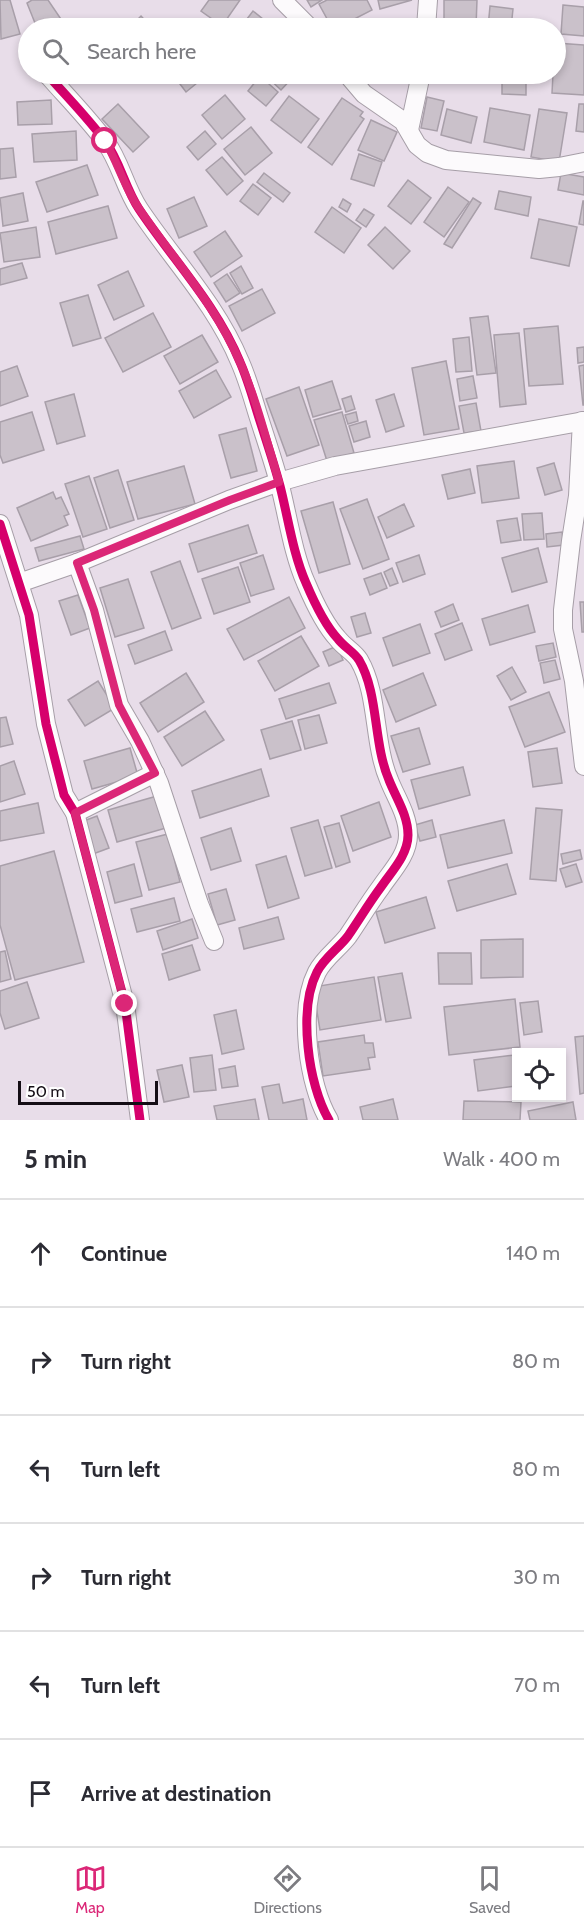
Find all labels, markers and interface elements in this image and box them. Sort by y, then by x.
search box [18,18,566,84]
icon: search [39,35,72,68]
text: Search here [87,38,196,65]
route start [91,127,117,153]
route end [111,990,137,1016]
map controls [512,1048,566,1102]
button: locate [512,1048,566,1102]
scale bar [18,1078,158,1106]
text: 50 m [27,1082,64,1101]
text: 5 min [24,1143,87,1175]
text: Walk · 400 m [443,1147,560,1171]
icon: ahead [24,1237,57,1270]
text: Continue [81,1240,167,1267]
text: 140 m [506,1241,560,1265]
icon: right [24,1345,57,1378]
text: Turn right [81,1348,171,1375]
text: 80 m [512,1349,560,1373]
icon: left [24,1453,57,1486]
text: Turn left [81,1456,160,1483]
text: 80 m [512,1457,560,1481]
icon: right [24,1561,57,1594]
text: Turn right [81,1564,171,1591]
text: 30 m [513,1565,560,1589]
icon: left [24,1669,57,1702]
text: Turn left [81,1672,160,1699]
text: 70 m [514,1673,560,1697]
icon: arrive [24,1777,57,1810]
text: Arrive at destination [81,1780,271,1807]
tab: Map [74,1862,107,1917]
tab: Directions [254,1862,322,1917]
tab: Saved [469,1862,510,1917]

